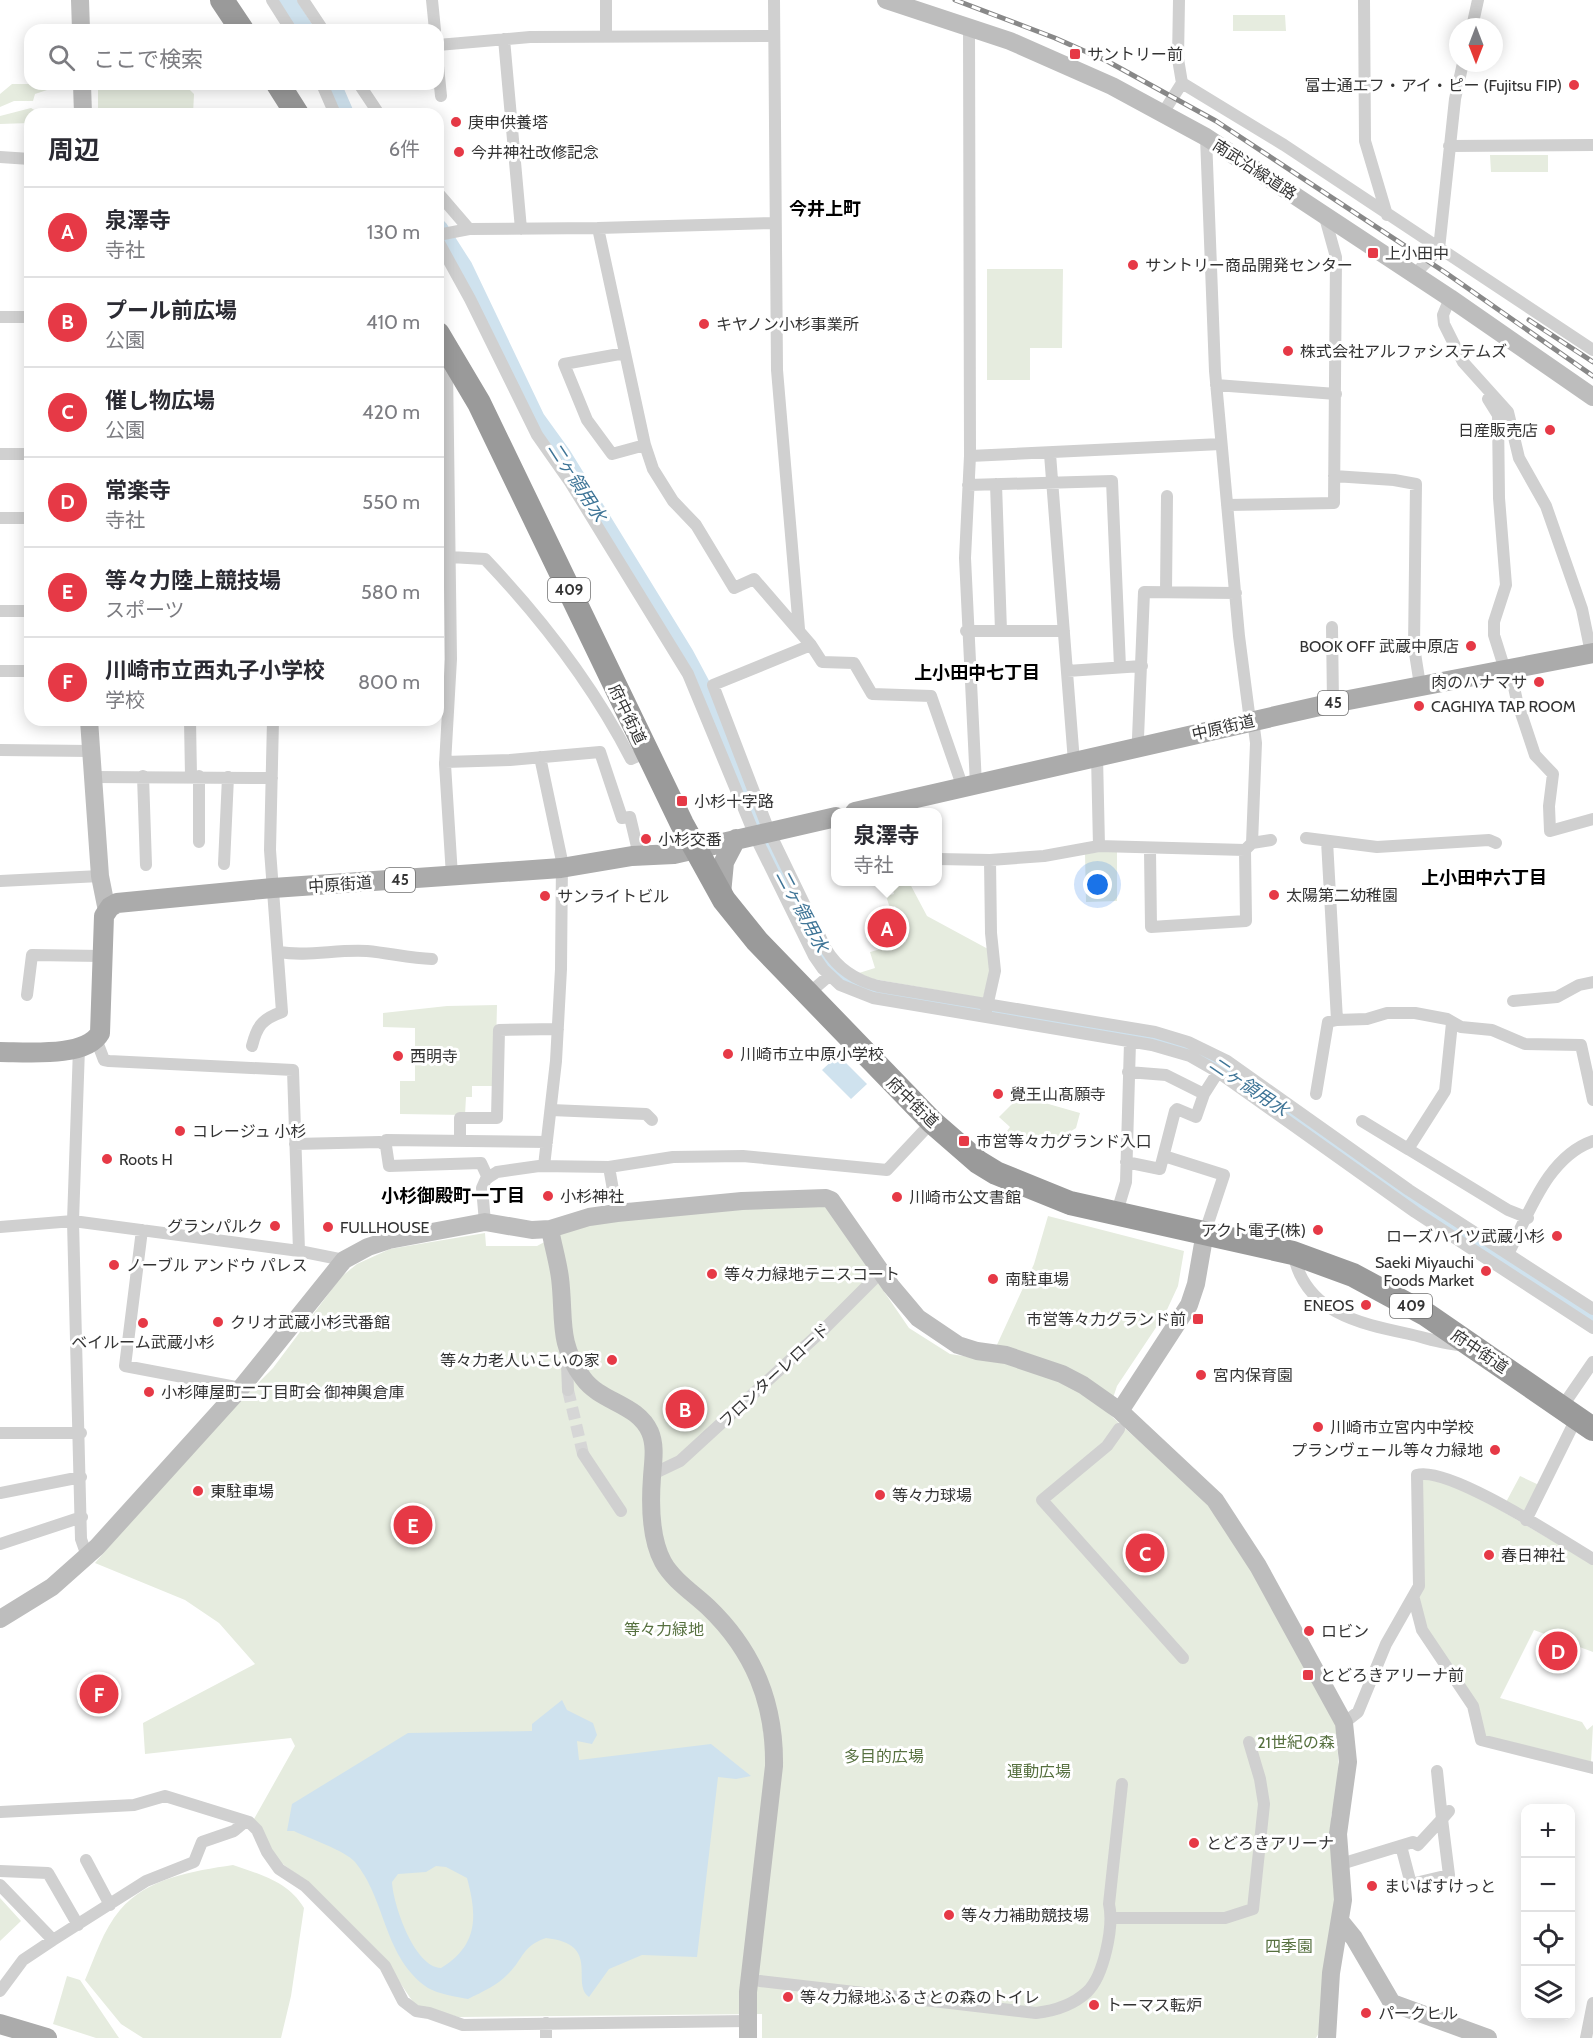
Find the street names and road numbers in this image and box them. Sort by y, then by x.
street label: 南武沿線道路 [1209,135,1300,204]
road number: 409 [548,578,590,602]
street label: 府中街道 [605,681,650,747]
road number: 45 [1318,691,1348,715]
street label: 中原街道 [1190,711,1256,744]
road number: 45 [385,868,415,892]
street label: 中原街道 [307,873,373,896]
street label: 府中街道 [883,1073,942,1131]
road number: 409 [1390,1294,1432,1318]
street label: フロンターレロード [715,1319,833,1431]
street label: 府中街道 [1448,1326,1512,1377]

